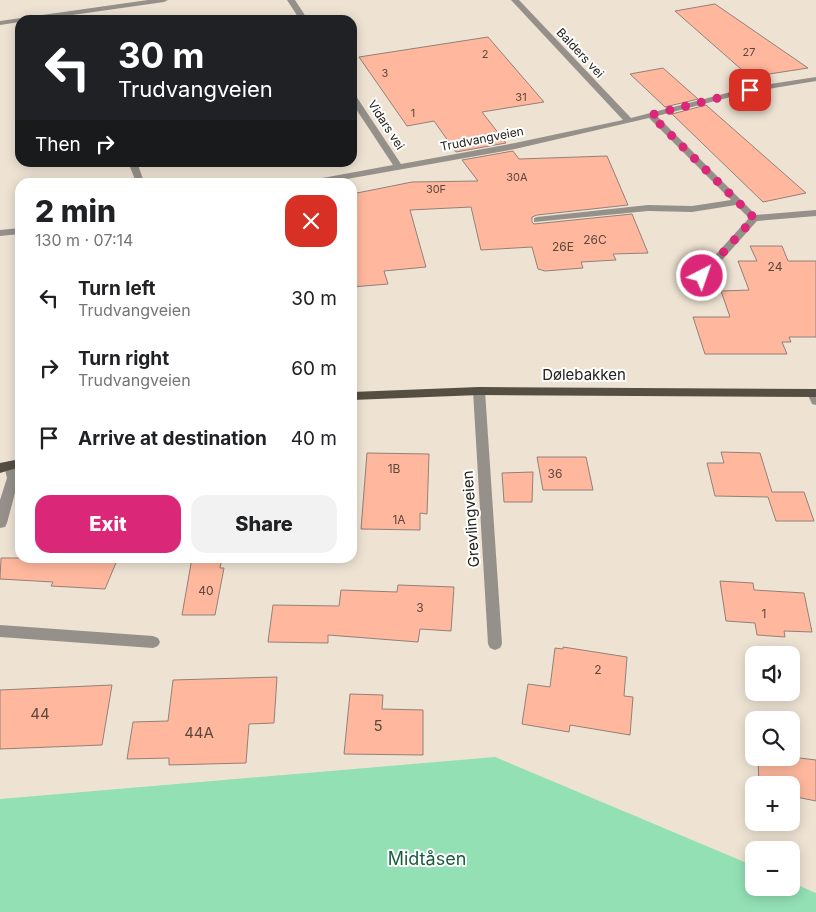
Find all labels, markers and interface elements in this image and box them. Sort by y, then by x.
street label: Balders vei [554,25,607,81]
text: 30 m [118,34,204,76]
icon: left [35,35,100,100]
house number: 27 [743,45,755,59]
house number: 2 [482,47,488,61]
house number: 3 [382,66,389,80]
pin [729,69,771,111]
text: Trudvangveien [118,76,273,102]
icon: arrive [736,76,764,104]
house number: 31 [515,90,527,104]
street label: Vidars vei [365,97,408,152]
house number: 1 [411,106,415,120]
street label: Trudvangveien [439,123,525,154]
icon: right [91,130,119,158]
text: Then [35,133,81,156]
house number: 30A [506,170,528,184]
house number: 30F [426,182,446,196]
text: 2 min [35,193,116,229]
button: close [285,195,337,247]
text: 130 m · 07:14 [35,230,133,250]
house number: 26C [583,232,607,247]
house number: 26E [552,239,574,254]
position arrow [675,249,727,301]
house number: 24 [768,259,783,274]
text: Turn left [78,277,156,300]
icon: left [35,284,63,312]
text: 30 m [291,287,337,310]
text: Trudvangveien [78,300,191,320]
text: Turn right [78,347,169,370]
icon: right [35,354,63,382]
text: 60 m [291,357,337,380]
street label: Dølebakken [542,365,626,384]
text: Trudvangveien [78,370,191,390]
icon: arrive [35,424,63,452]
text: Arrive at destination [78,427,267,450]
text: 40 m [291,427,337,450]
house number: 1B [388,461,401,476]
house number: 36 [548,466,562,481]
street label: Grevlingveien [458,470,483,568]
button: Exit [35,495,181,553]
button: Share [191,495,337,553]
house number: 1A [392,512,406,527]
house number: 40 [198,583,214,598]
house number: 3 [416,600,424,615]
house number: 1 [762,606,766,621]
map controls [745,646,800,896]
button: sound [745,646,800,701]
house number: 2 [594,662,602,677]
house number: 44 [30,704,50,723]
button: search [745,711,800,766]
house number: 5 [373,716,383,735]
house number: 44A [184,723,214,742]
button: + [745,776,800,831]
button: − [745,841,800,896]
park label: Midtåsen [388,848,466,869]

